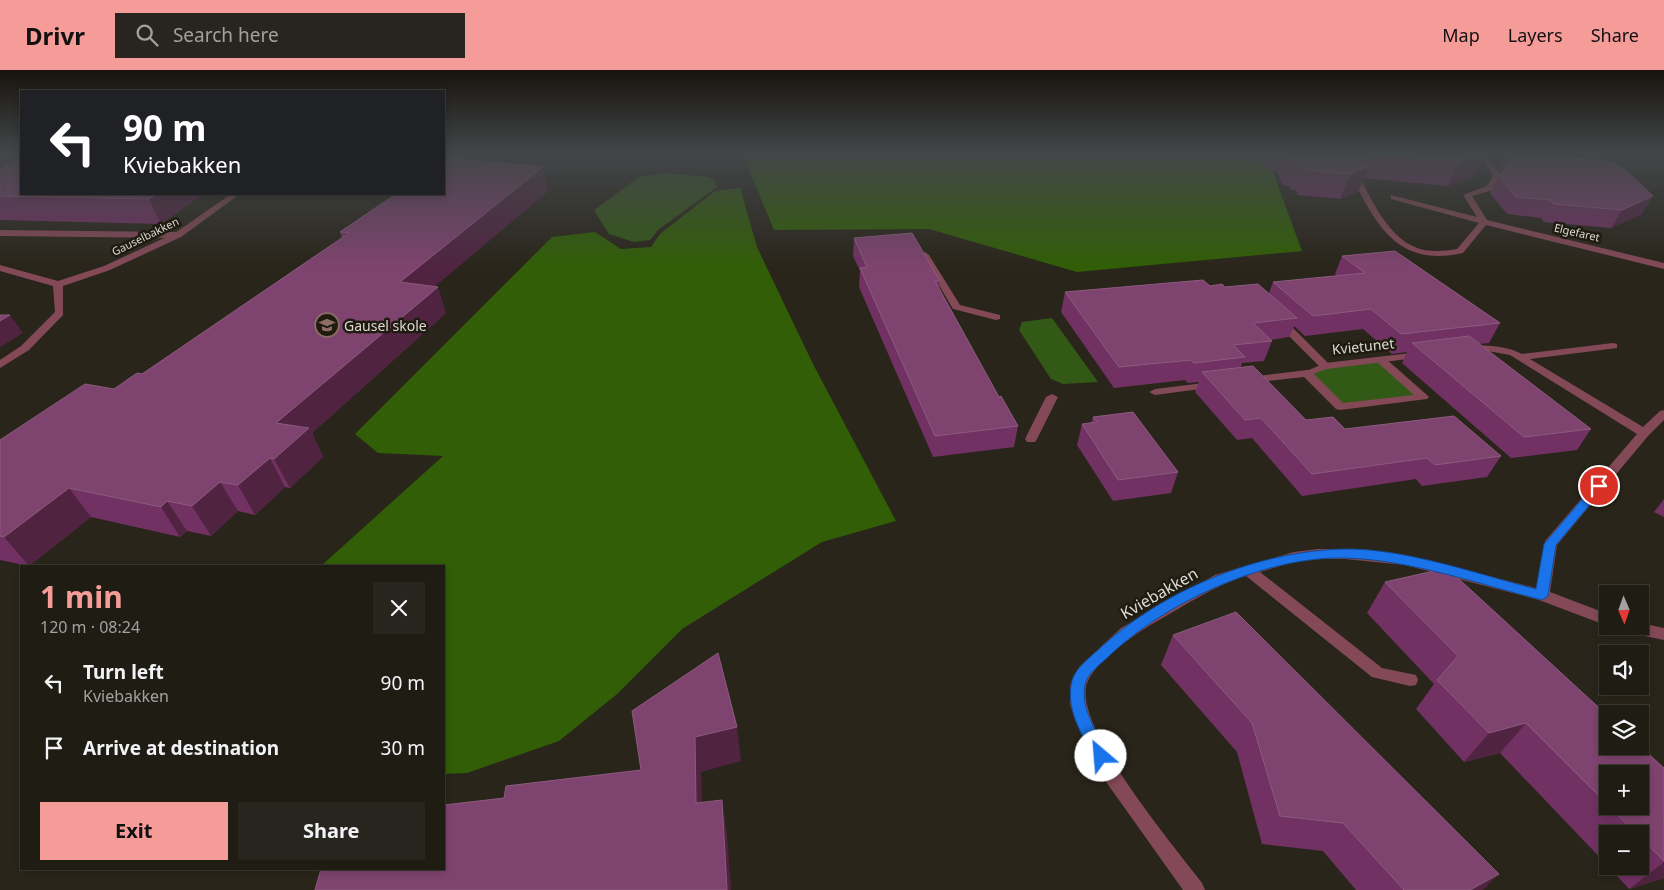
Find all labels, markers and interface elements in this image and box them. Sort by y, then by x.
search box [115,13,465,58]
text: Drivr [25,19,85,52]
icon: search [133,21,161,49]
text: Search here [173,22,279,48]
text: Map [1442,23,1480,47]
text: Layers [1508,23,1563,47]
text: Share [1591,23,1639,47]
text: 90 m [123,104,206,151]
icon: left [40,110,105,175]
text: Kviebakken [123,149,241,179]
street label: Gauselbakken [109,213,181,259]
street label: Elgefaret [1553,219,1601,245]
school or university icon: Gausel skole [314,312,340,338]
place label: Gausel skole [344,316,427,335]
street label: Kvietunet [1331,333,1395,359]
pin [1578,465,1620,507]
icon: arrive [1585,472,1613,500]
street label: Kviebakken [1116,562,1202,624]
text: 1 min [40,576,123,617]
button: close [373,582,425,634]
north arrow [1599,585,1649,635]
map controls [1599,585,1649,875]
text: 120 m · 08:24 [40,616,140,638]
button: sound [1599,645,1649,695]
text: Turn left [83,659,164,685]
icon: left [40,669,68,697]
text: 90 m [381,670,425,696]
text: Kviebakken [83,685,169,707]
button: layers [1599,705,1649,755]
position arrow [1074,729,1126,781]
icon: arrive [40,734,68,762]
text: Arrive at destination [83,735,279,761]
text: 30 m [381,735,425,761]
button: + [1599,765,1649,815]
button: Exit [40,802,228,860]
button: Share [238,802,425,860]
button: − [1599,825,1649,875]

